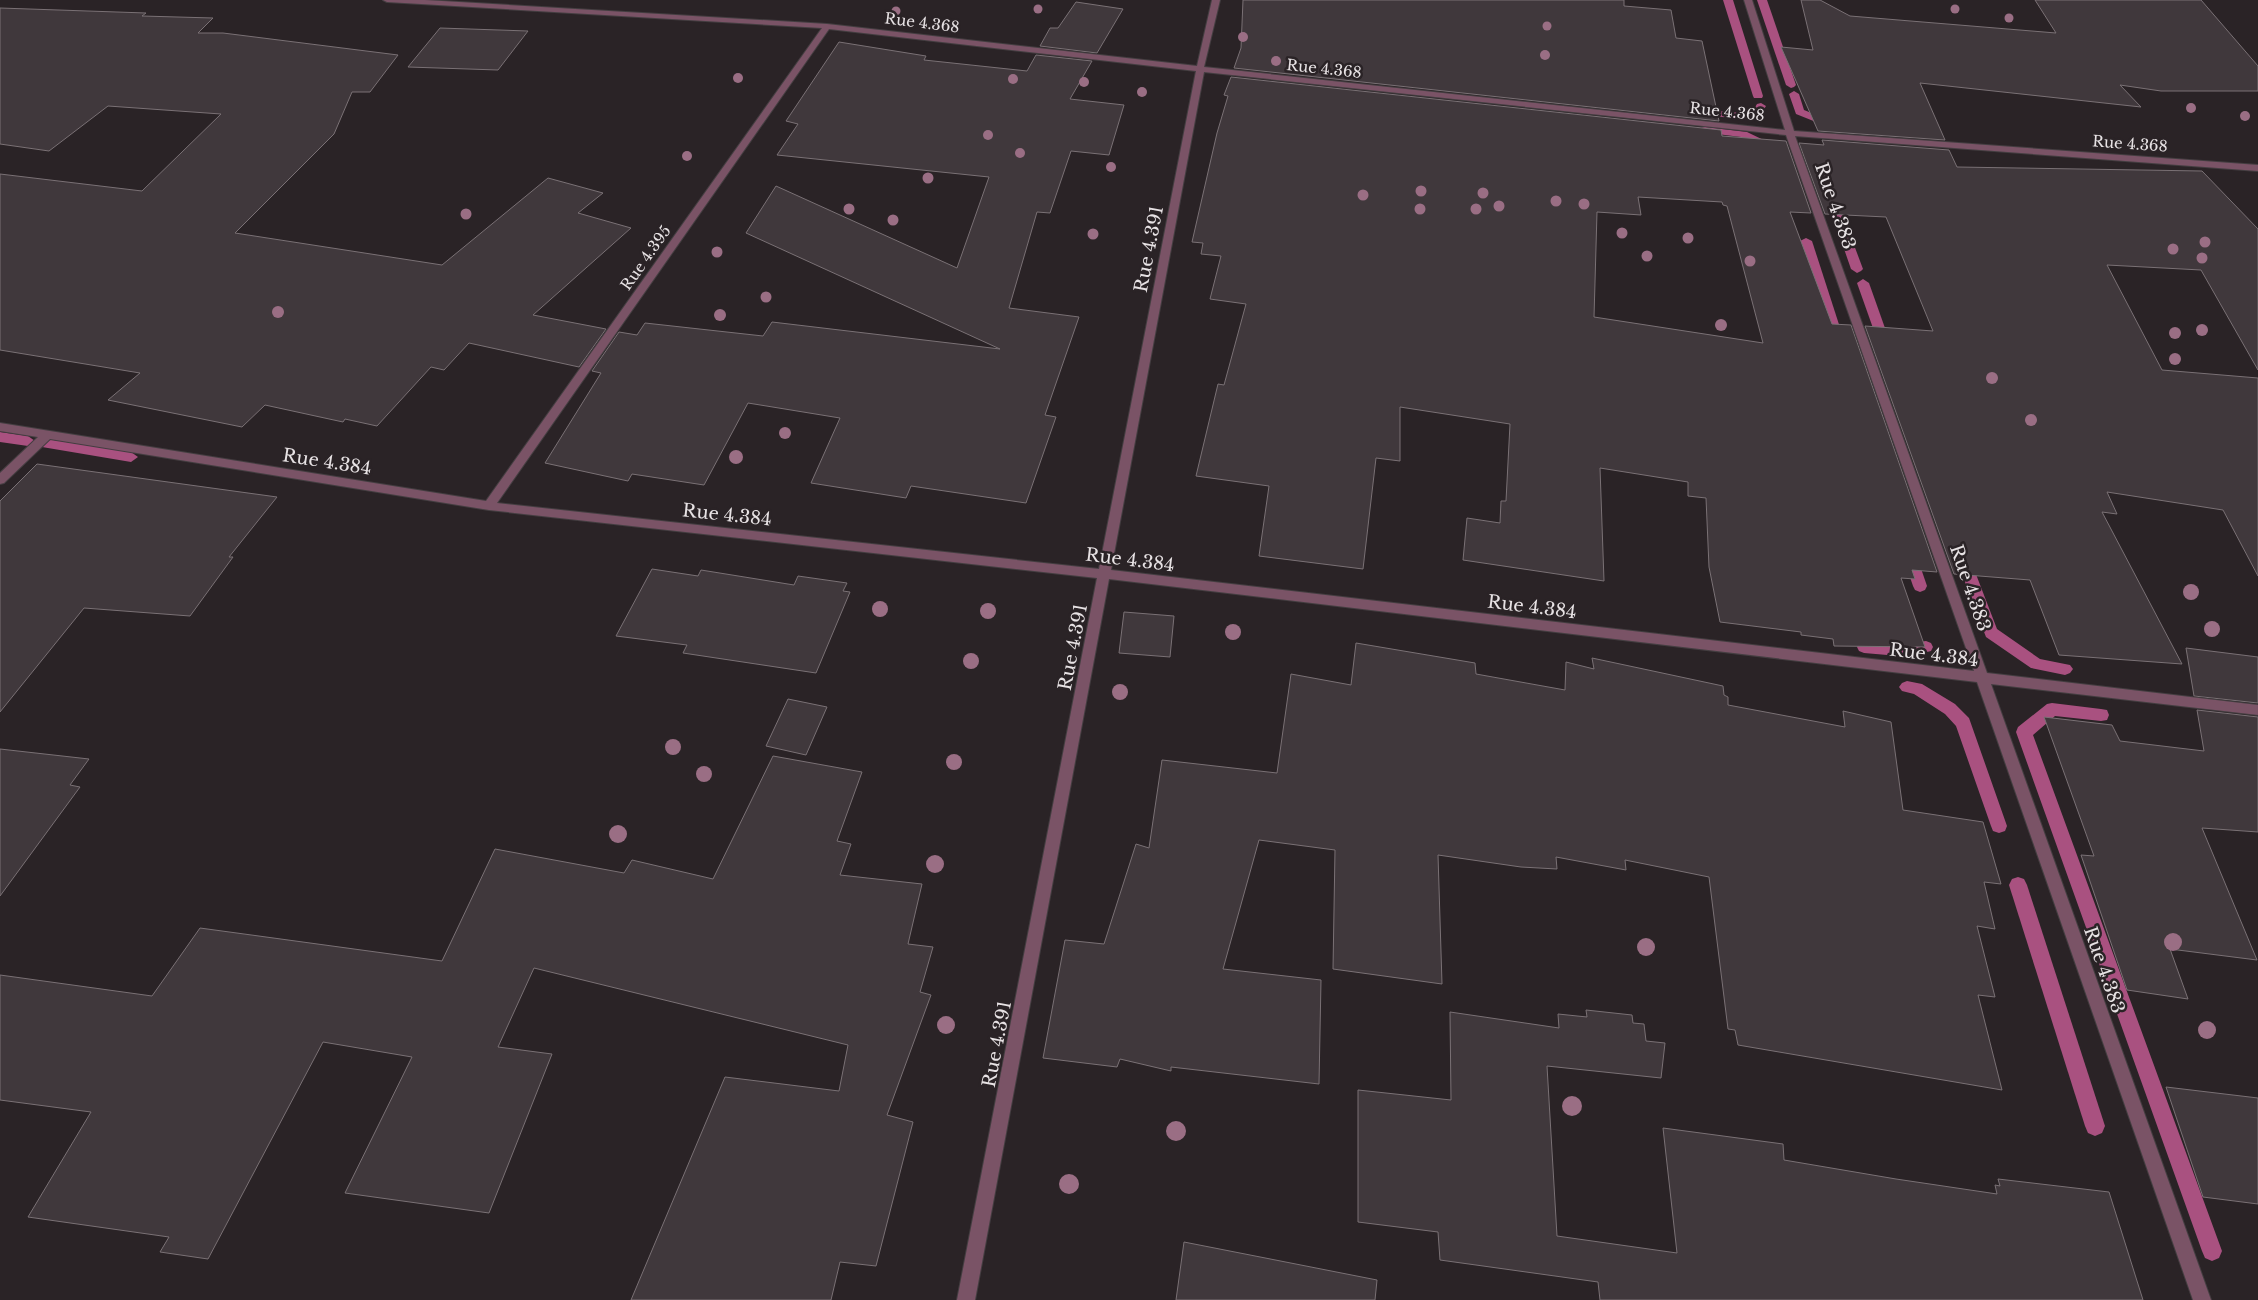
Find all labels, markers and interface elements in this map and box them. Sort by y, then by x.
street label: Rue 4.368 [883,8,961,37]
street label: Rue 4.368 [1286,55,1363,82]
street label: Rue 4.368 [1689,98,1766,125]
street label: Rue 4.368 [2092,131,2168,156]
street label: Rue 4.383 [1810,160,1860,252]
street label: Rue 4.391 [1130,204,1168,294]
street label: Rue 4.395 [616,222,675,294]
street label: Rue 4.384 [281,444,373,480]
street label: Rue 4.384 [681,499,773,531]
street label: Rue 4.383 [1945,542,1995,634]
street label: Rue 4.384 [1084,544,1176,576]
street label: Rue 4.384 [1486,591,1578,623]
street label: Rue 4.391 [1054,602,1092,692]
street label: Rue 4.384 [1888,639,1980,671]
street label: Rue 4.383 [2079,924,2129,1016]
street label: Rue 4.391 [978,999,1016,1089]

